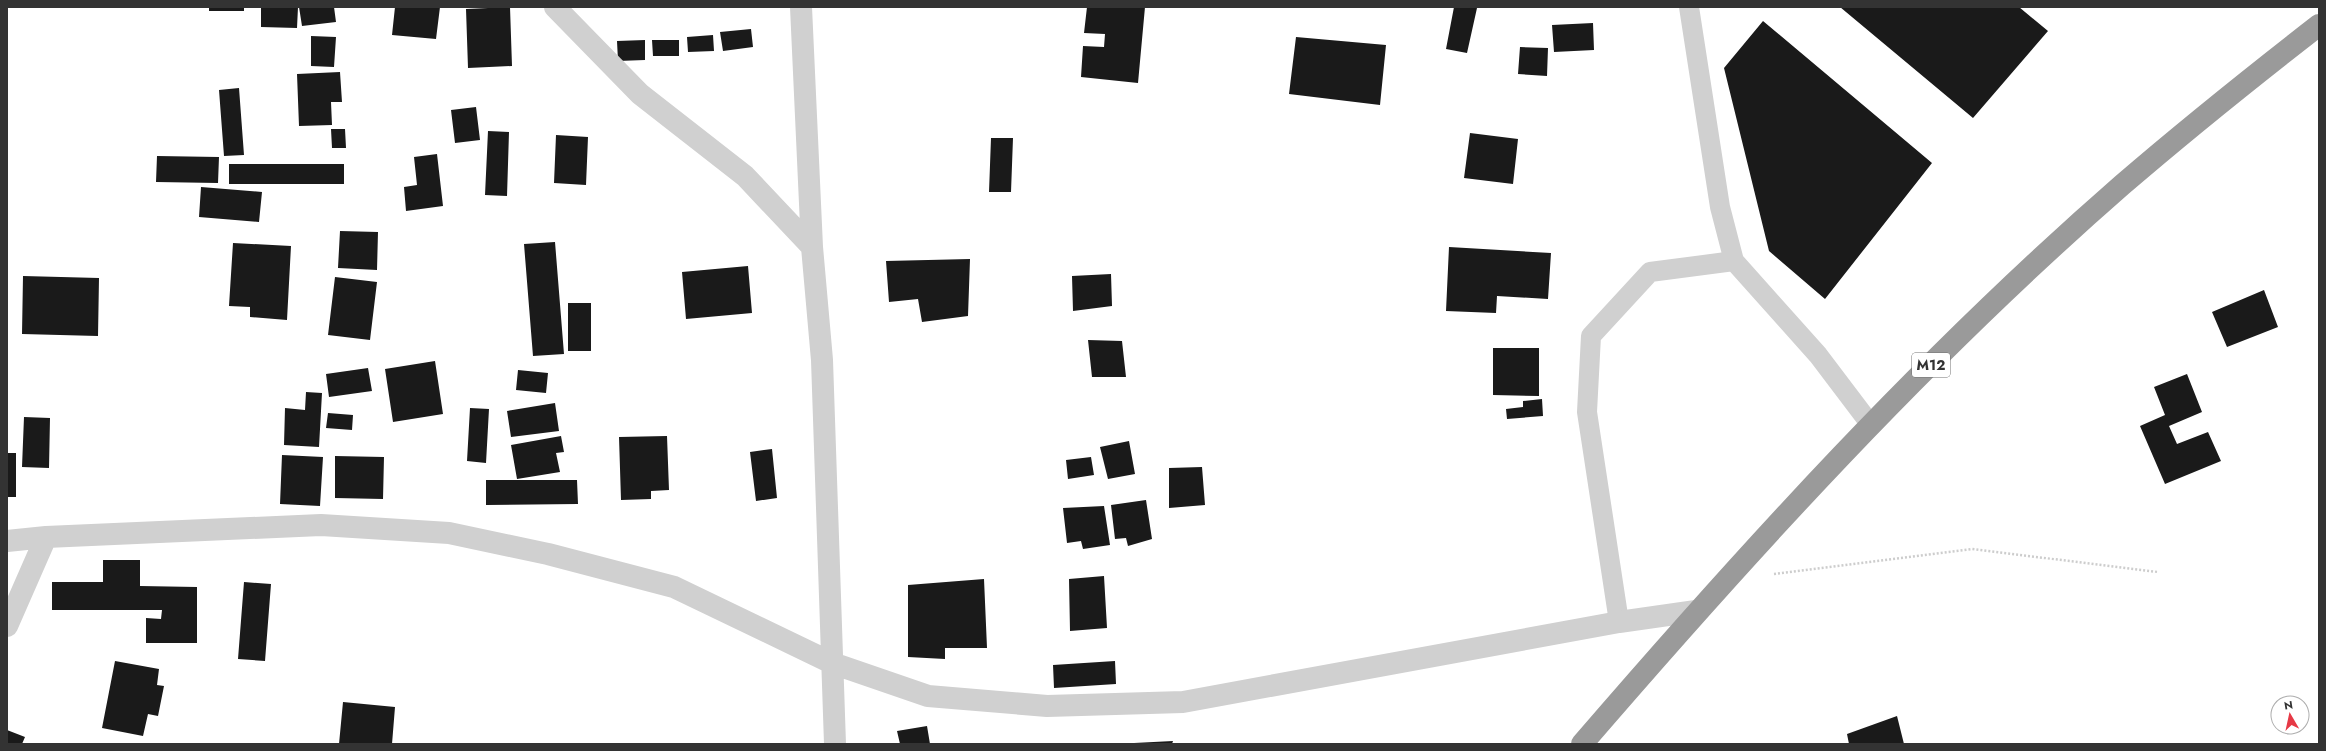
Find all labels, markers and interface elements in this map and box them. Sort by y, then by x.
road number: M12 [1912,353,1950,377]
north arrow [2270,695,2310,735]
text: N [2283,697,2294,714]

